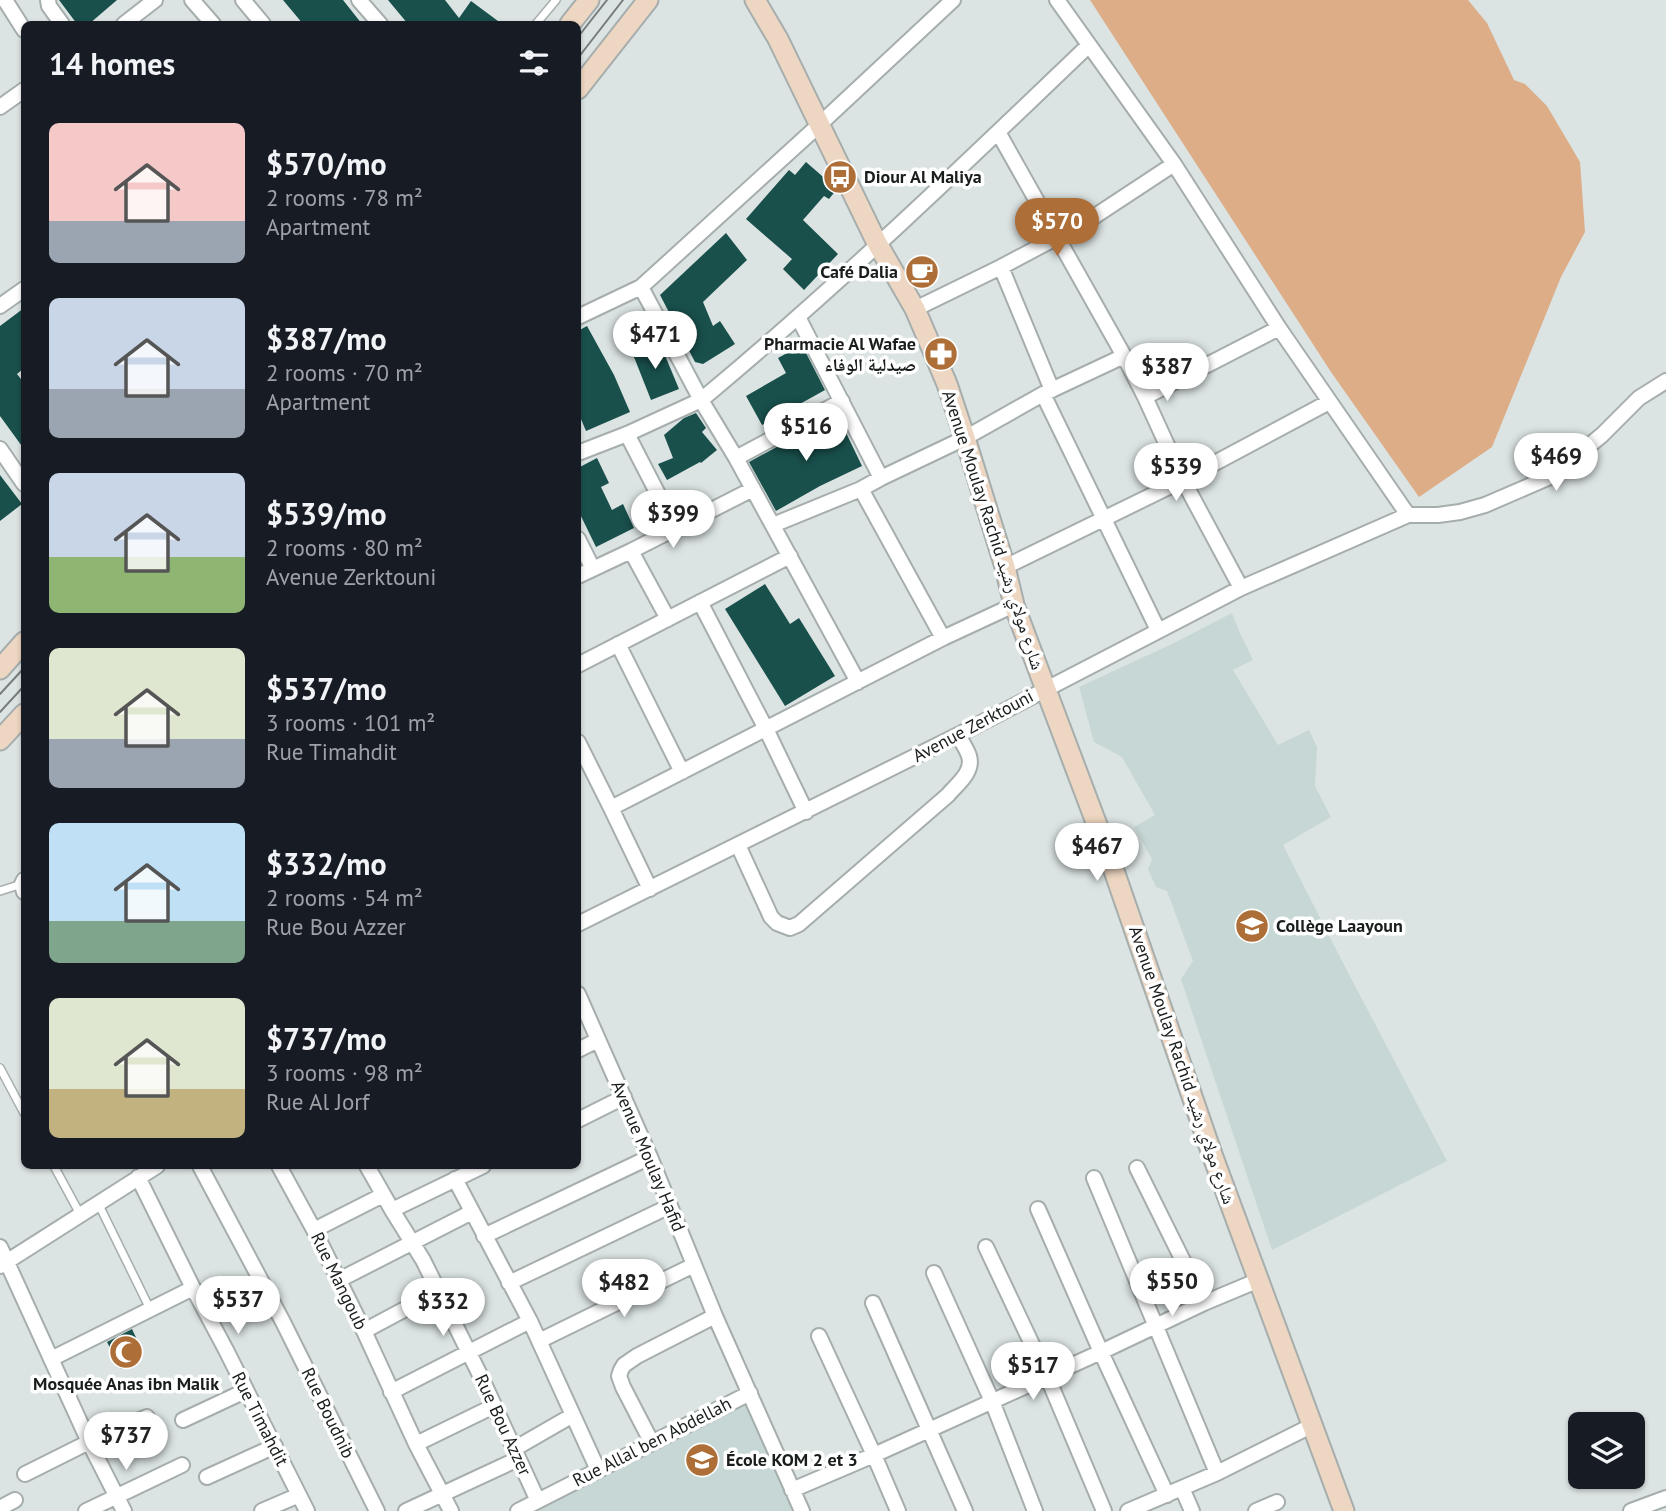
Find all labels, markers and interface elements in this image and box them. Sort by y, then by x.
text: 14 homes [49,44,175,83]
icon: filters [515,44,553,82]
text: $570/mo [266,144,387,183]
icon: home [105,151,189,235]
bus stop icon: Diour Al Maliya [821,158,859,196]
place label: Diour Al Maliya [864,165,982,188]
text: 2 rooms · 78 m² [266,183,423,212]
pin: $570 [1016,198,1098,258]
text: $570 [1031,206,1083,235]
text: Apartment [266,212,370,241]
cafe icon: Café Dalia [903,253,941,291]
place label: Café Dalia [820,260,898,283]
pin: $471 [614,312,696,371]
text: $387/mo [266,319,387,358]
text: $471 [629,319,681,348]
icon: home [105,326,189,410]
place label: Pharmacie Al Wafae صيدلية الوفاء [764,332,916,376]
pharmacy icon: Pharmacie Al Wafae صيدلية الوفاء [922,335,960,373]
pin: $387 [1126,344,1208,403]
text: $387 [1141,351,1193,380]
text: 2 rooms · 70 m² [266,358,423,387]
text: Apartment [266,387,370,416]
street label: Avenue Moulay Rachid شارع مولاي رشيد [934,387,1050,674]
pin: $516 [765,404,847,463]
text: $516 [780,411,832,440]
pin: $469 [1515,434,1597,493]
text: $469 [1530,441,1582,470]
pin: $539 [1135,444,1217,503]
text: $539 [1150,451,1202,480]
pin: $399 [632,490,714,550]
text: $539/mo [266,494,387,533]
text: $399 [647,498,699,527]
icon: home [105,501,189,585]
text: 2 rooms · 80 m² [266,533,423,562]
text: Avenue Zerktouni [266,562,436,591]
text: $537/mo [266,669,387,708]
icon: home [105,676,189,760]
street label: Avenue Zerktouni [909,684,1037,767]
text: 3 rooms · 101 m² [266,708,435,737]
text: Rue Timahdit [266,737,397,766]
pin: $467 [1056,824,1138,883]
text: $467 [1071,831,1123,860]
text: $332/mo [266,844,387,883]
icon: home [105,851,189,935]
text: 2 rooms · 54 m² [266,883,423,912]
school or university icon: Collège Laayoun [1233,907,1271,945]
text: Rue Bou Azzer [266,912,406,941]
place label: Collège Laayoun [1276,914,1403,937]
street label: Avenue Moulay Rachid شارع مولاي رشيد [1121,923,1241,1208]
text: $737/mo [266,1019,387,1058]
icon: home [105,1026,189,1110]
text: 3 rooms · 98 m² [266,1058,423,1087]
street label: Avenue Moulay Hafid [606,1077,691,1235]
text: Rue Al Jorf [266,1087,369,1116]
street label: Rue Mangoub [306,1228,373,1333]
pin: $550 [1131,1258,1213,1318]
pin: $482 [583,1260,665,1319]
text: $550 [1146,1266,1198,1295]
text: $482 [598,1267,650,1296]
pin: $537 [197,1276,279,1336]
pin: $332 [402,1278,484,1338]
text: $537 [212,1284,264,1313]
text: $332 [417,1286,469,1315]
mosque icon: Mosquée Anas ibn Malik [107,1333,145,1371]
pin: $517 [992,1342,1074,1402]
text: $517 [1007,1350,1059,1379]
street label: Rue Boudnib [297,1364,360,1462]
street label: Rue Timahdit [227,1368,294,1470]
street label: Rue Bou Azzer [470,1370,537,1479]
place label: Mosquée Anas ibn Malik [33,1372,219,1395]
street label: Rue Allal ben Abdellah [569,1392,735,1492]
pin: $737 [85,1412,167,1472]
map controls [1568,1412,1645,1489]
button: layers [1568,1412,1645,1489]
text: $737 [100,1420,152,1449]
school or university icon: École KOM 2 et 3 [683,1441,721,1479]
place label: École KOM 2 et 3 [726,1448,858,1471]

